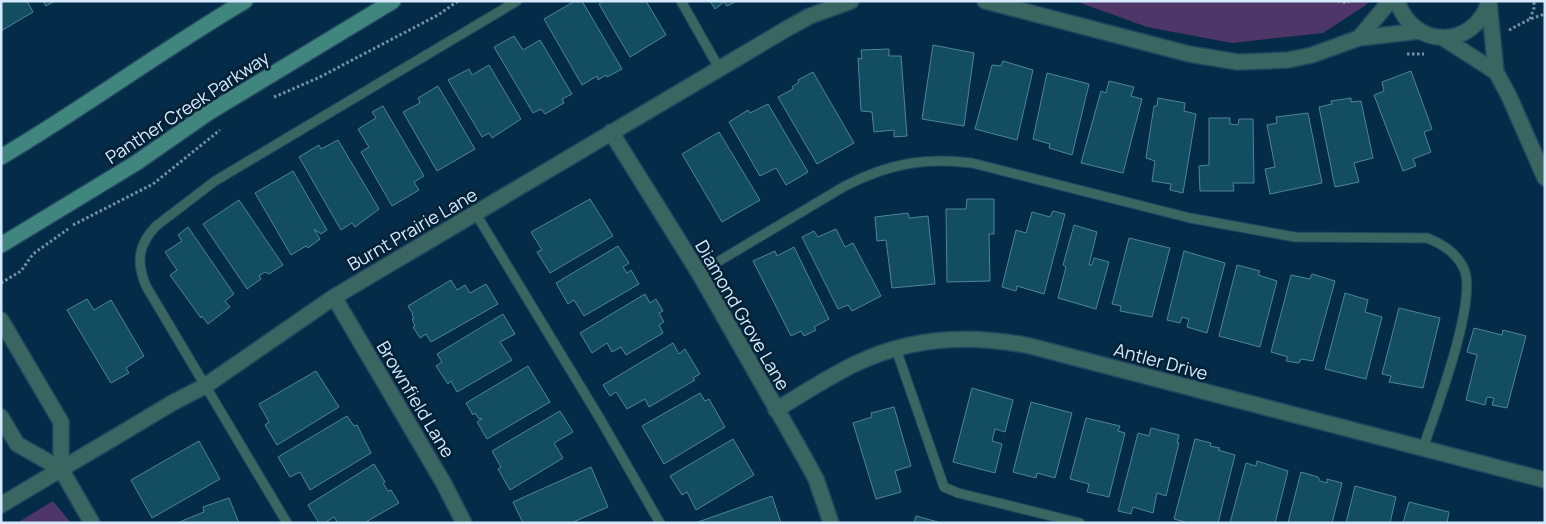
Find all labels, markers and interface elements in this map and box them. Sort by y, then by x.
street label: Panther Creek Parkway [101,45,274,169]
street label: Burnt Prairie Lane [343,182,481,276]
street label: Diamond Grove Lane [690,236,796,394]
street label: Brownfield Lane [372,336,460,462]
street label: Antler Drive [1111,337,1211,385]

